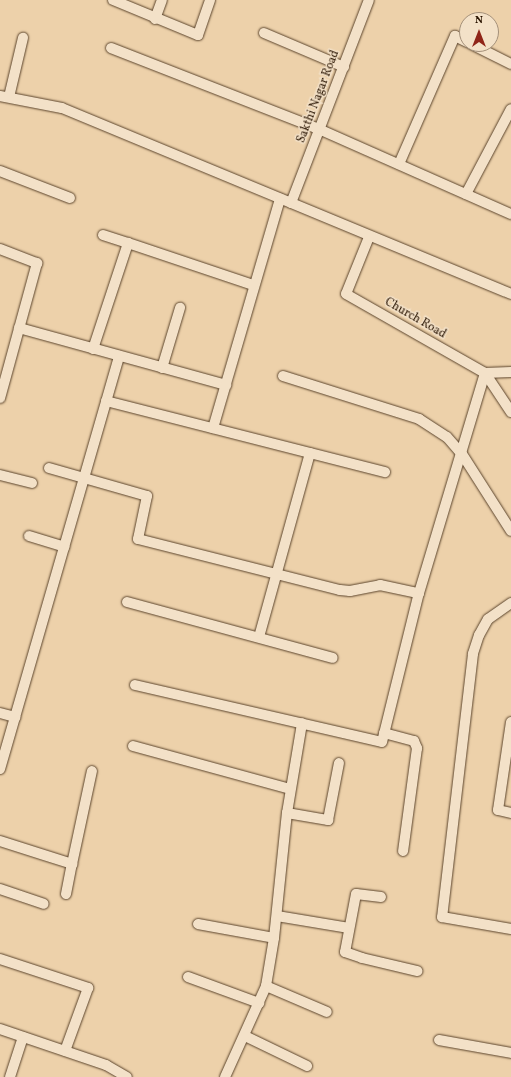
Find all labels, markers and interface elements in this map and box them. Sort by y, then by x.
north arrow [459,12,499,52]
text: N [475,13,483,28]
street label: Sakthi Nagar Road [295,49,343,145]
street label: Church Road [382,296,448,342]

